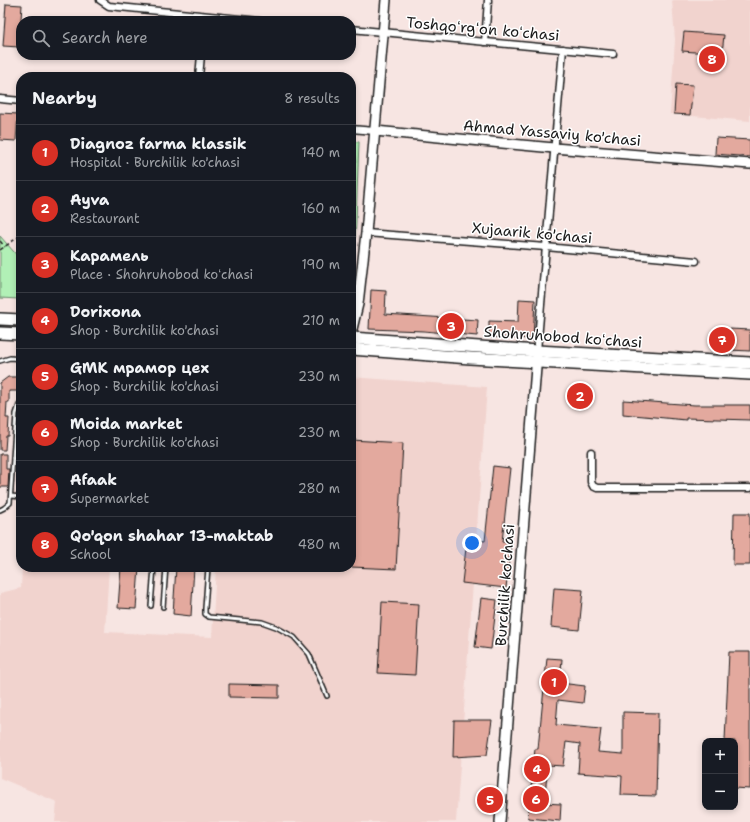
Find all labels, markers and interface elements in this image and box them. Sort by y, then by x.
street label: Toshqoʻrgʻon koʻchasi [406,12,560,46]
search box [16,16,356,60]
icon: search [30,27,52,49]
text: Search here [62,28,148,48]
pin: 8 [699,44,725,74]
text: Nearby [32,87,97,109]
text: 8 results [284,90,340,107]
street label: Ahmad Yassaviy ko'chasi [462,115,642,151]
text: Diagnoz farma klassik [70,134,247,154]
text: 1 [42,144,48,161]
text: 140 m [301,144,340,161]
text: Hospital · Burchilik ko'chasi [70,154,240,171]
text: Ayva [70,190,109,210]
text: 2 [40,200,50,217]
text: 160 m [302,200,340,217]
text: Restaurant [70,210,140,227]
street label: Xujaarik ko'chasi [471,218,593,248]
text: Карамель [70,246,149,266]
text: 3 [40,256,50,273]
text: 190 m [301,256,340,273]
text: Place · Shohruhobod koʻchasi [70,266,253,283]
text: Dorixona [70,302,141,322]
pin: 3 [438,311,464,341]
text: 4 [40,312,50,329]
text: 210 m [302,312,340,329]
street label: Shohruhobod koʻchasi [483,321,643,353]
text: Shop · Burchilik ko'chasi [70,322,219,339]
pin: 7 [709,325,735,355]
text: GMK мрамор цех [70,358,209,378]
text: 5 [41,368,49,385]
text: 230 m [298,368,340,385]
text: Shop · Burchilik ko'chasi [70,378,219,395]
pin: 2 [567,381,593,411]
text: Moida market [70,414,183,434]
text: 6 [40,424,50,441]
text: 230 m [298,424,340,441]
text: Shop · Burchilik ko'chasi [70,434,219,451]
text: Afaak [70,470,117,490]
text: 7 [40,480,50,497]
text: 280 m [298,480,340,497]
text: Supermarket [70,490,149,507]
street label: Burchilik ko'chasi [491,523,519,647]
text: Qo'qon shahar 13-maktab [70,526,273,546]
your location [462,533,482,553]
text: 8 [40,536,50,553]
text: 480 m [298,536,340,553]
text: School [70,546,111,563]
pin: 1 [541,667,567,697]
map controls [702,738,738,810]
button: + [702,738,738,774]
pin: 4 [524,754,550,784]
button: − [702,774,738,810]
pin: 6 [523,784,549,814]
pin: 5 [477,785,503,815]

